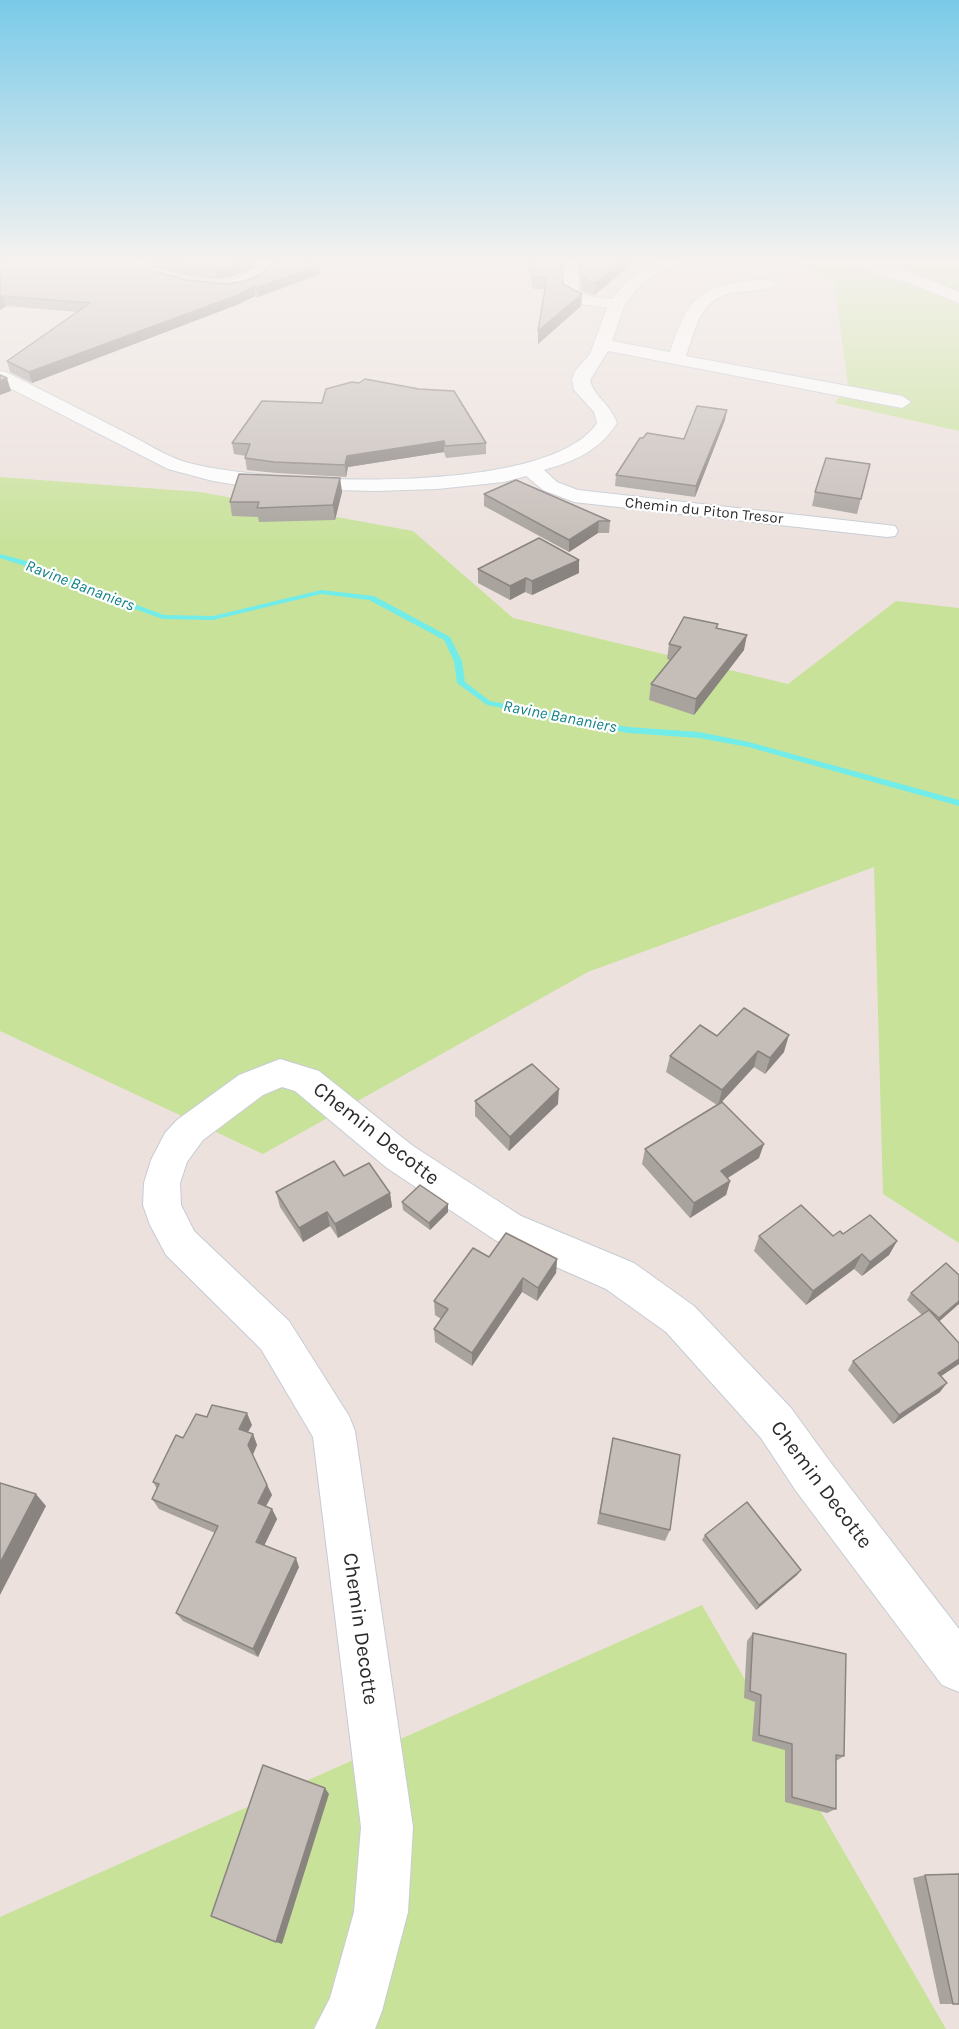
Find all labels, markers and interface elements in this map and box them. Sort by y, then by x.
street label: Chemin du Piton Tresor [624,494,784,528]
water label: Ravine Bananiers [23,556,137,616]
water label: Ravine Bananiers [502,697,618,737]
street label: Chemin Decotte [308,1077,444,1191]
street label: Chemin Decotte [765,1416,877,1554]
street label: Chemin Decotte [337,1551,383,1707]

